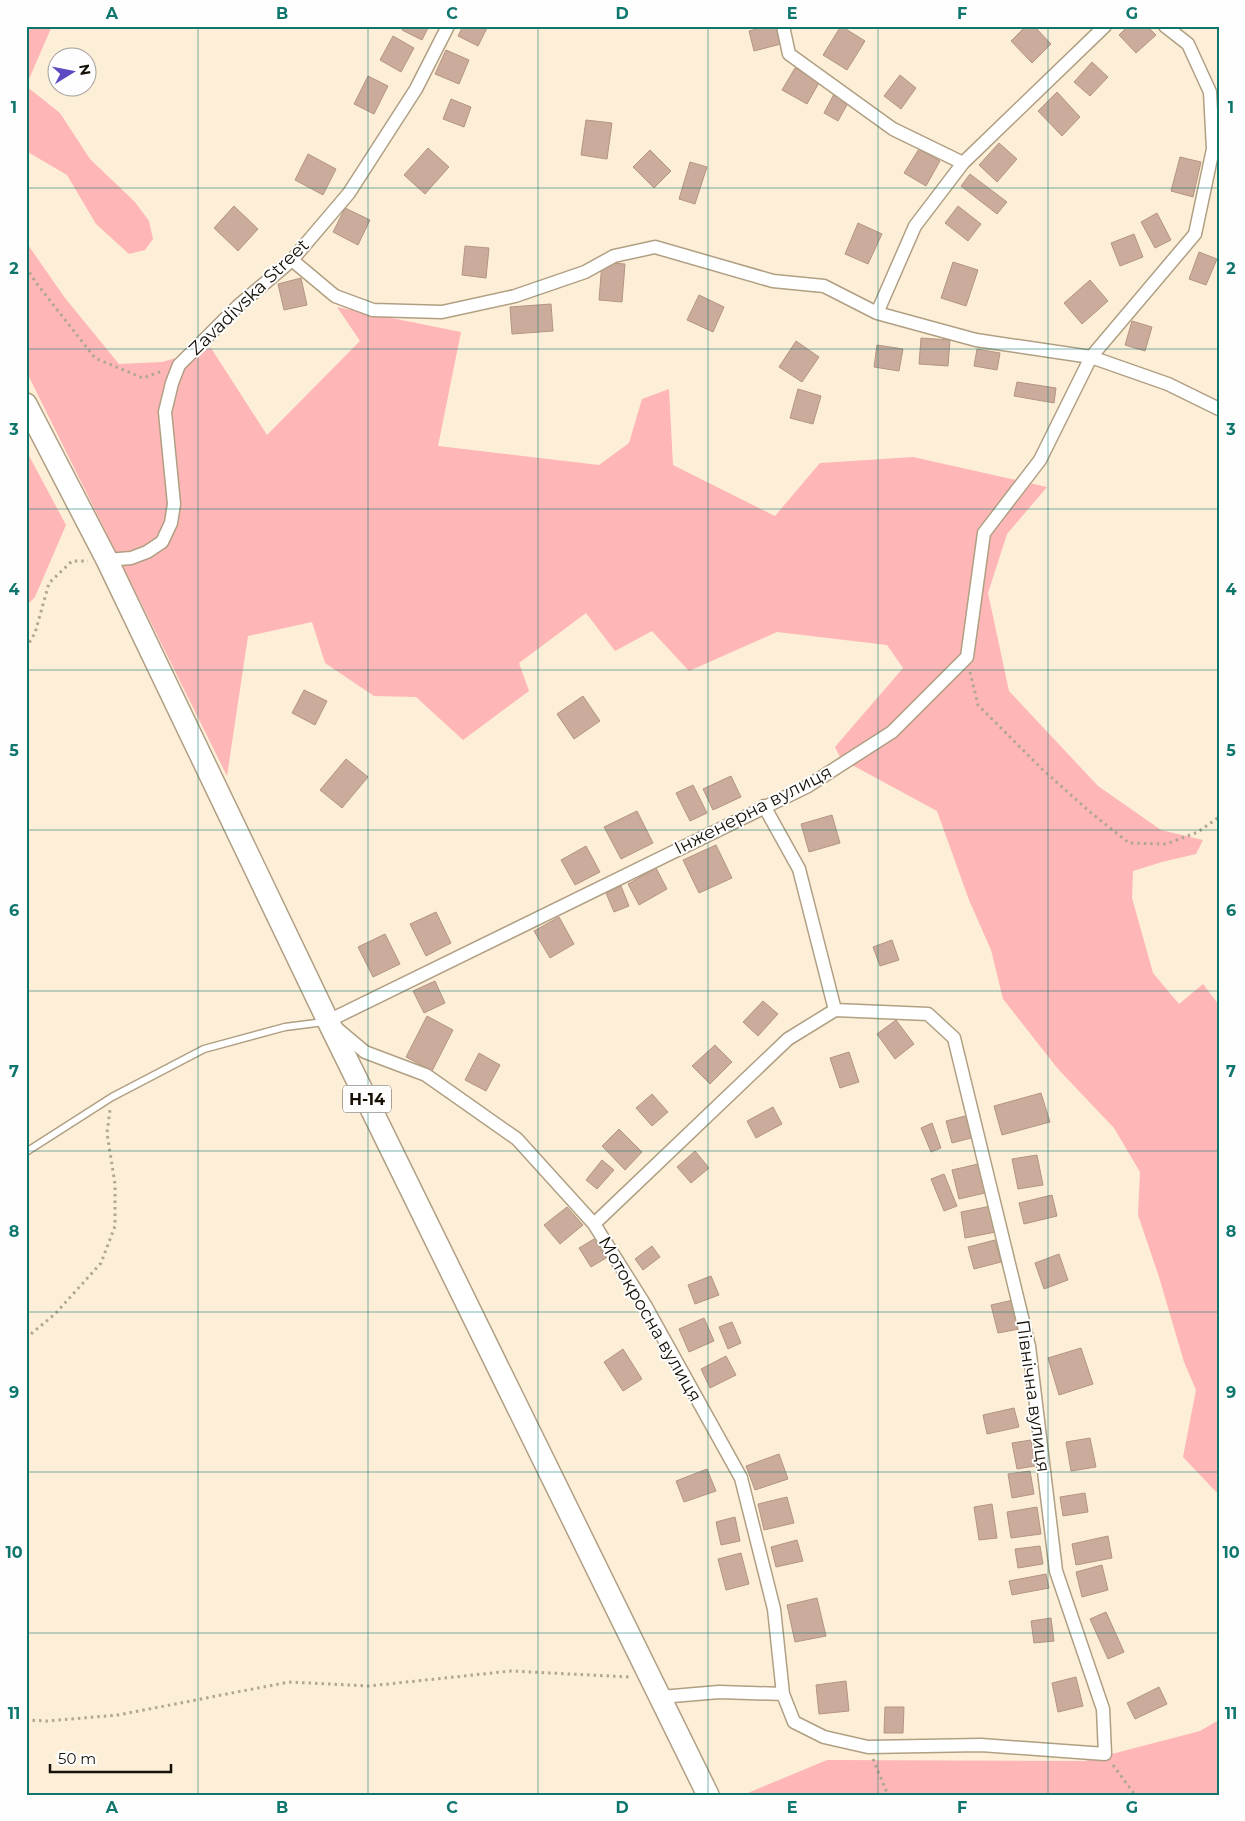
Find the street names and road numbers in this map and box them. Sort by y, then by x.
street label: Zavadivska Street [185,234,313,360]
street label: Інженерна вулиця [671,761,835,859]
road number: Н-14 [343,1086,391,1112]
street label: Мотокросна вулиця [594,1232,706,1406]
street label: Північна вулиця [1011,1318,1055,1474]

